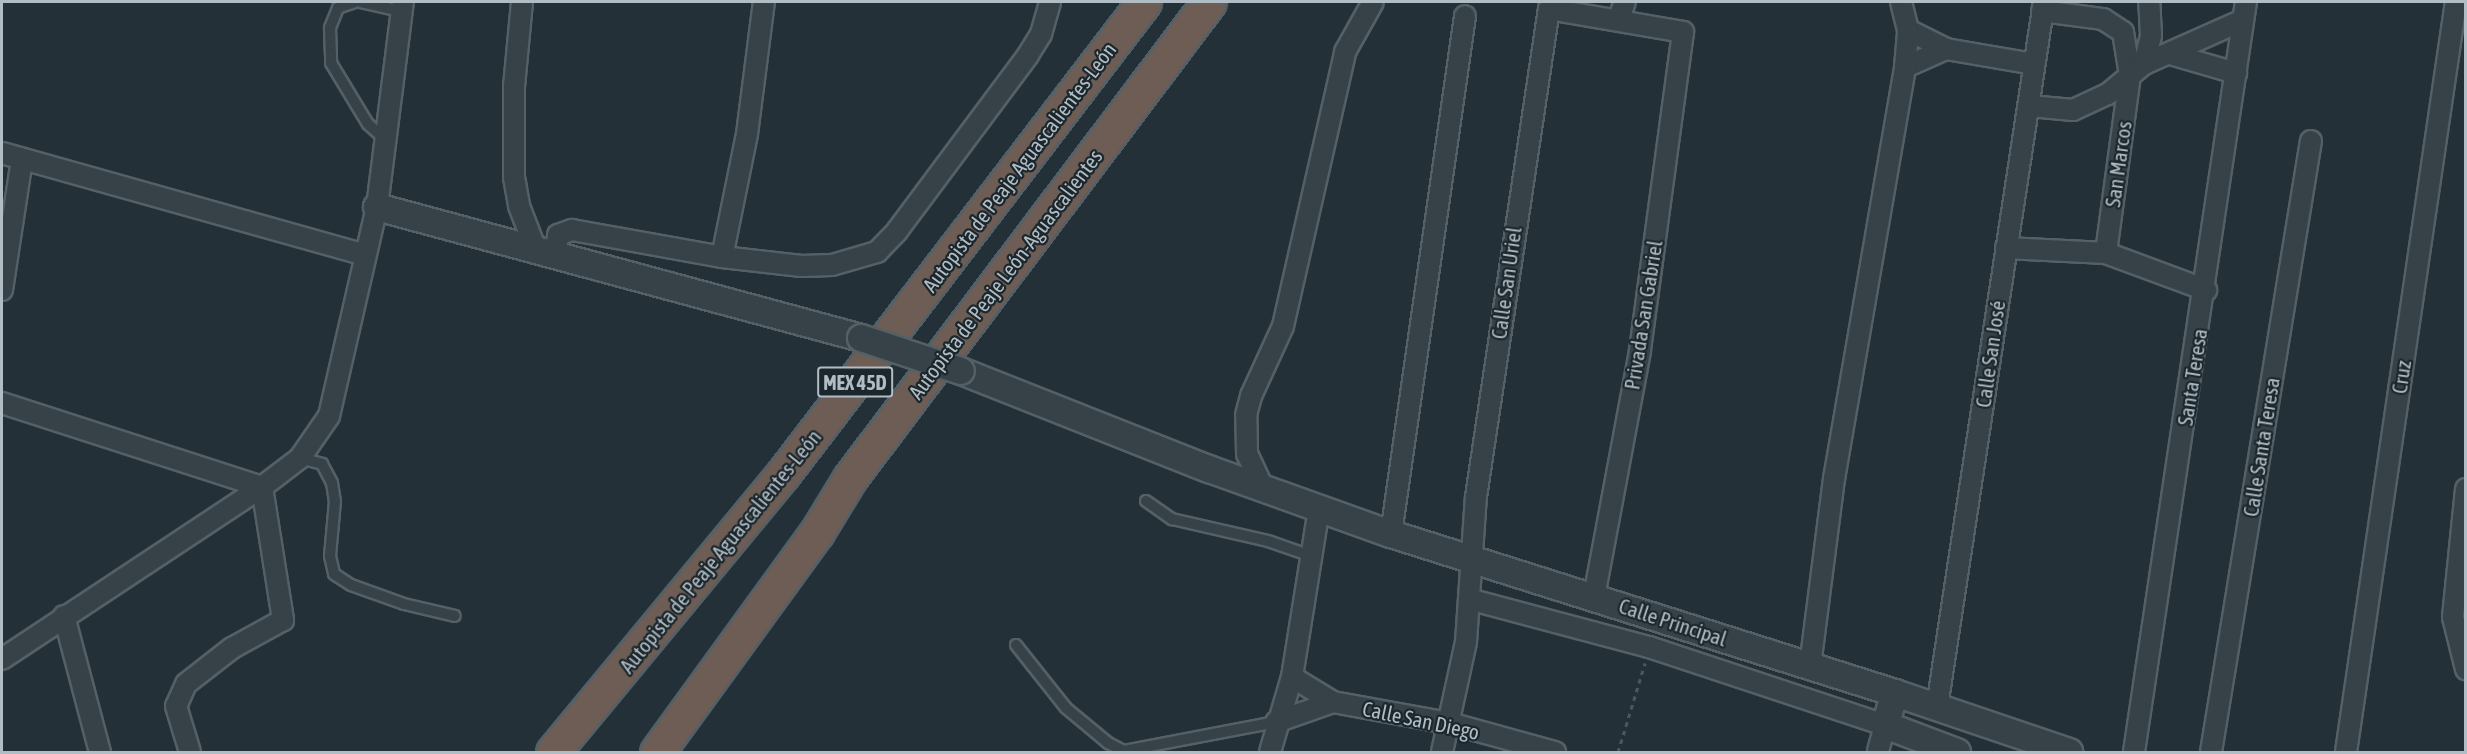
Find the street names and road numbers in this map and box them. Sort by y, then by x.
street label: Autopista de Peaje Aguascalientes-León [917,37,1121,297]
street label: San Marcos [2099,119,2137,209]
street label: Autopista de Peaje León-Aguascalientes [903,144,1107,404]
street label: Calle San Uriel [1486,225,1526,341]
street label: Privada San Gabriel [1619,239,1667,391]
street label: Calle San José [1970,299,2010,409]
street label: Santa Teresa [2172,327,2212,427]
street label: Cruz [2386,359,2416,395]
road number: MEX 45D [816,365,894,399]
street label: Calle Santa Teresa [2238,376,2284,518]
street label: Autopista de Peaje Aguascalientes-León [614,424,826,678]
street label: Calle Principal [1616,593,1730,651]
street label: Calle San Diego [1360,695,1482,745]

